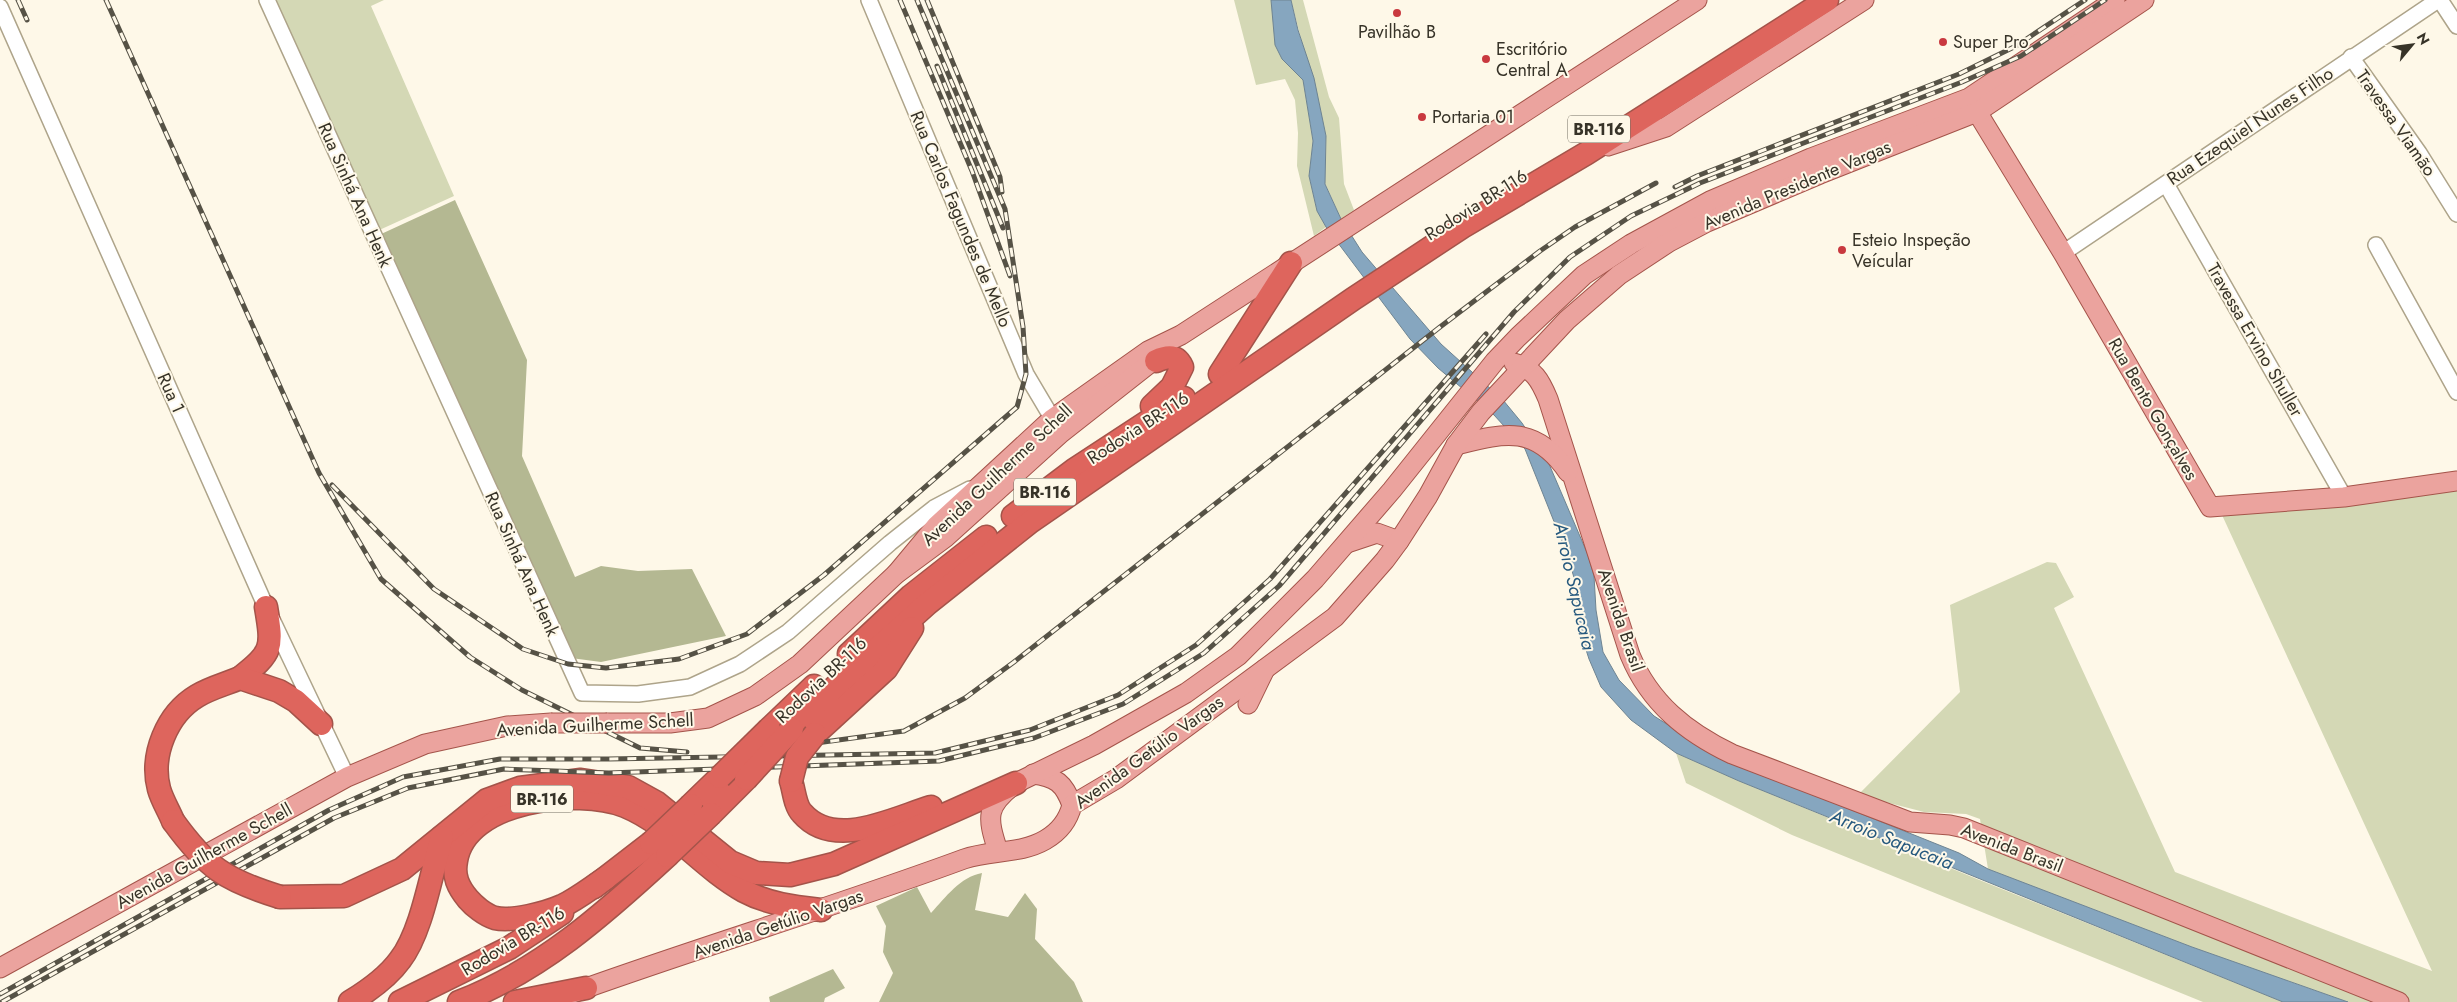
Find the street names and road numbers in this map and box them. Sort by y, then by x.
street label: Rua Ezequiel Nunes Filho [2162,60,2339,192]
street label: Travessa Viamão [2350,64,2443,182]
street label: Rua Carlos Fagundes de Mello [904,107,1018,331]
road number: BR-116 [1568,116,1630,142]
street label: Rua Sinhá Ana Henk [311,118,399,272]
street label: Avenida Presidente Vargas [1699,134,1895,236]
street label: Rodovia BR-116 [1420,163,1532,247]
street label: Travessa Ervino Shuller [2200,258,2310,422]
street label: Rua Bento Gonçalves [2102,333,2204,485]
street label: Rua 1 [151,369,191,417]
street label: Rodovia BR-116 [1082,385,1194,471]
street label: Avenida Guilherme Schell [916,398,1078,552]
road number: BR-116 [1014,478,1076,506]
street label: Rua Sinhá Ana Henk [478,487,566,641]
street label: Avenida Brasil [1591,565,1651,675]
street label: Rodovia BR-116 [769,631,873,729]
street label: Avenida Getúlio Vargas [1069,689,1229,815]
street label: Avenida Guilherme Schell [496,707,694,743]
road number: BR-116 [511,786,573,812]
street label: Avenida Guilherme Schell [111,797,297,915]
street label: Avenida Brasil [1957,817,2067,879]
street label: Avenida Getúlio Vargas [690,883,866,965]
street label: Rodovia BR-116 [456,900,570,982]

